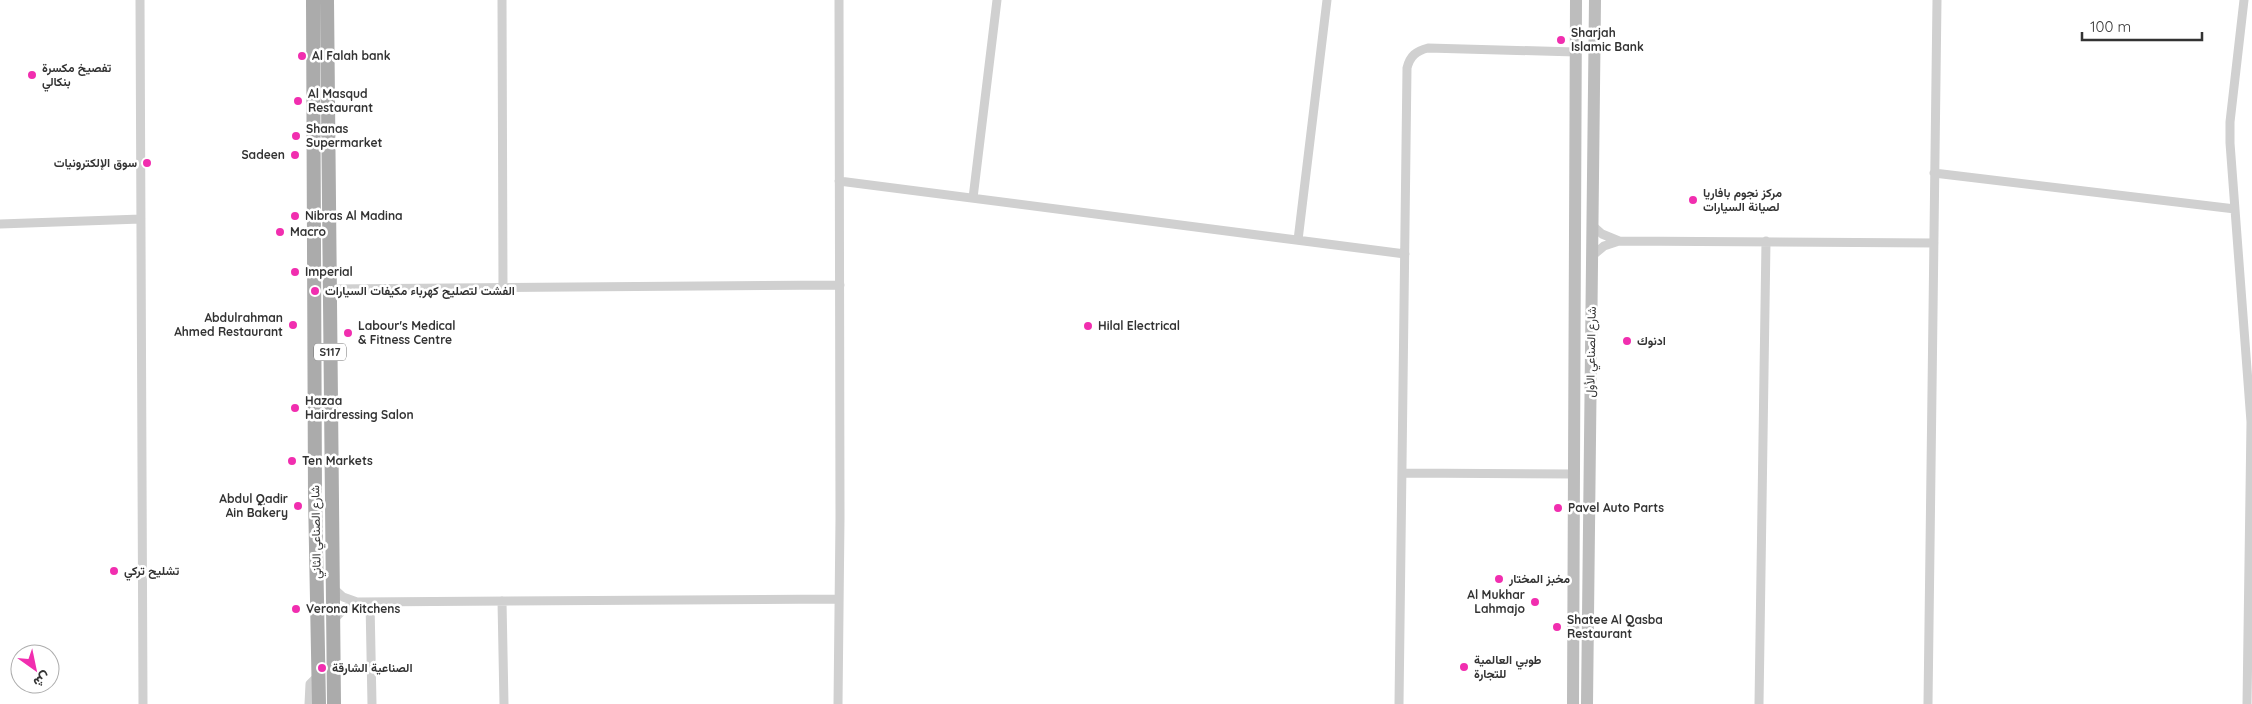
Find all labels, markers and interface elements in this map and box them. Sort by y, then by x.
scale bar [2082,10,2202,42]
text: 100 m [2090,17,2131,36]
place label: Sharjah Islamic Bank [1571,25,1644,54]
marker: Sharjah Islamic Bank [1555,34,1567,46]
place label: Al Falah bank [312,48,391,63]
marker: Al Falah bank [296,50,308,62]
place label: تفصيخ مكسرة بنكالي [42,60,111,92]
marker: تفصيخ مكسرة بنكالي [26,69,38,81]
place label: Al Masqud Restaurant [308,86,373,115]
marker: Al Masqud Restaurant [292,95,304,107]
place label: Shanas Supermarket [306,121,382,150]
marker: Shanas Supermarket [290,130,302,142]
place label: Sadeen [241,147,285,162]
marker: Sadeen [289,149,301,161]
place label: سوق الإلكترونيات [54,155,137,171]
marker: سوق الإلكترونيات [141,157,153,169]
place label: مركز نجوم بافاريا لصيانة السيارات [1703,185,1782,215]
marker: مركز نجوم بافاريا لصيانة السيارات [1687,194,1699,206]
place label: Nibras Al Madina [305,208,403,223]
marker: Nibras Al Madina [289,210,301,222]
place label: Macro [290,224,327,239]
marker: Macro [274,226,286,238]
place label: Imperial [305,264,353,279]
marker: Imperial [289,266,301,278]
place label: الفشت لتصلیح کھرباء مکیفات السیارات [325,283,515,299]
marker: الفشت لتصلیح کھرباء مکیفات السیارات [309,285,321,297]
street label: شارع الصناعي الأول [1582,306,1602,398]
place label: Abdulrahman Ahmed Restaurant [174,310,283,339]
place label: Labour's Medical & Fitness Centre [358,318,456,347]
place label: Hilal Electrical [1098,318,1180,333]
marker: Abdulrahman Ahmed Restaurant [287,319,299,331]
marker: Hilal Electrical [1082,320,1094,332]
marker: Labour's Medical & Fitness Centre [342,327,354,339]
place label: ادنوك [1637,333,1666,349]
marker: ادنوك [1621,335,1633,347]
road number: S117 [314,344,346,361]
place label: Hazaa Hairdressing Salon [305,393,414,422]
marker: Hazaa Hairdressing Salon [289,402,301,414]
place label: Ten Markets [302,453,373,468]
marker: Ten Markets [286,455,298,467]
street label: شارع الصناعي الثاني [307,485,327,579]
place label: Abdul Qadir Ain Bakery [219,491,288,520]
marker: Abdul Qadir Ain Bakery [292,500,304,512]
place label: Pavel Auto Parts [1568,500,1664,515]
marker: Pavel Auto Parts [1552,502,1564,514]
place label: تشليح تركي [124,563,179,581]
marker: تشليح تركي [108,565,120,577]
place label: مخبز المختار [1508,571,1570,587]
marker: مخبز المختار [1493,573,1505,585]
place label: Al Mukhar Lahmajo [1467,587,1526,616]
marker: Al Mukhar Lahmajo [1529,596,1541,608]
place label: Verona Kitchens [306,601,400,616]
marker: Verona Kitchens [290,603,302,615]
place label: Shatee Al Qasba Restaurant [1567,612,1663,641]
marker: Shatee Al Qasba Restaurant [1551,621,1563,633]
north arrow [10,644,60,694]
place label: طوبي العالمية للتجارة [1474,652,1542,682]
place label: الصناعية الشارقة [332,660,413,676]
marker: طوبي العالمية للتجارة [1458,661,1470,673]
marker: الصناعية الشارقة [316,662,328,674]
text: ش [30,668,54,692]

